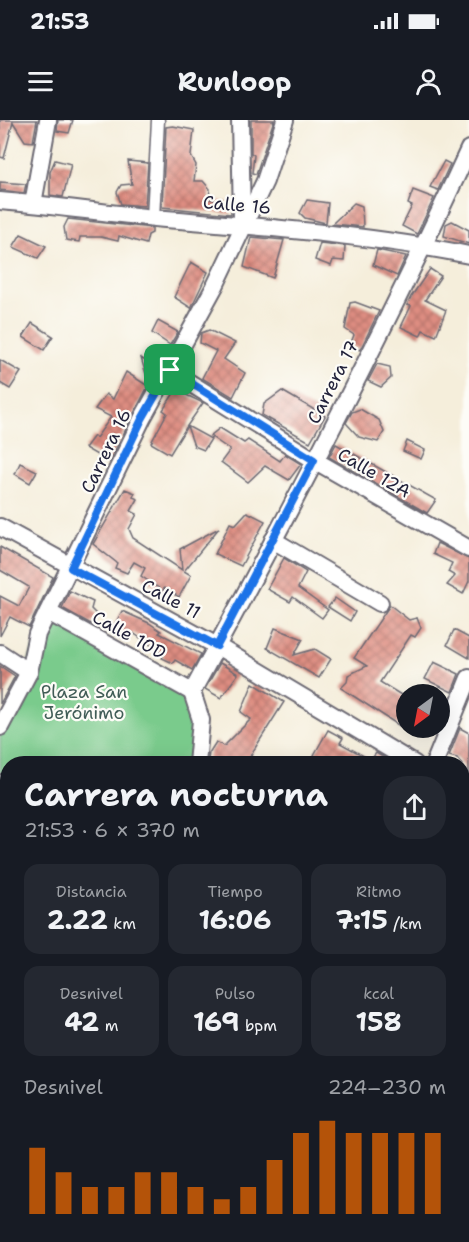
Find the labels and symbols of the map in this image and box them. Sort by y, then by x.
street label: Calle 16 [202,190,272,220]
street label: Carrera 17 [302,336,364,428]
pin [144,344,195,395]
street label: Carrera 16 [75,405,137,497]
street label: Calle 12A [333,442,415,504]
street label: Calle 11 [137,574,205,624]
street label: Calle 10D [88,605,170,665]
park label: Plaza San Jerónimo [41,680,127,725]
north arrow [396,684,450,738]

